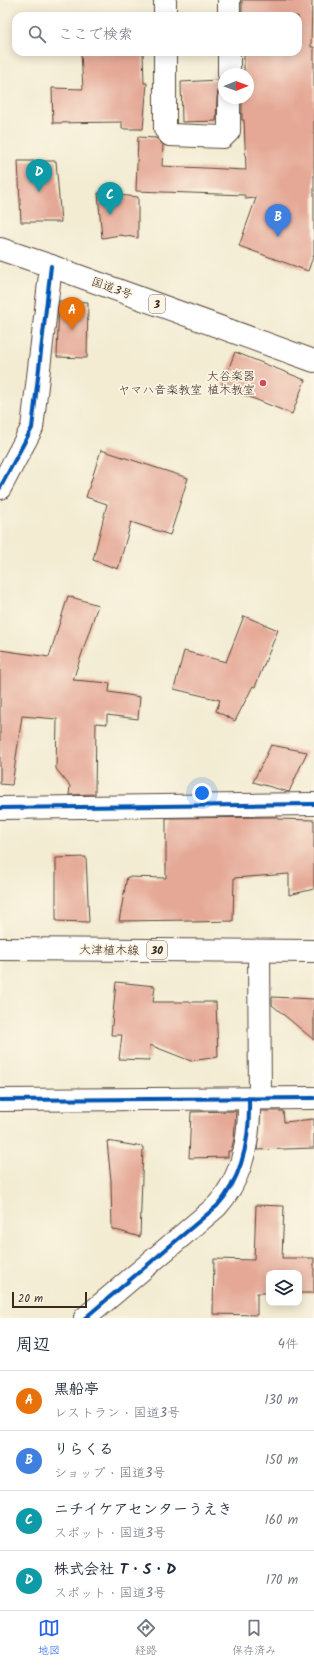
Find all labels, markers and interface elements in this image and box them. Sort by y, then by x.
search box [12,12,302,56]
icon: search [26,23,48,45]
text: ここで検索 [58,23,133,47]
north arrow [218,68,254,104]
pin: D [26,159,52,192]
pin: C [97,182,123,215]
pin: B [265,204,291,237]
street label: 国道3号 [88,272,135,305]
road number: 3 [149,295,165,313]
pin: A [59,297,85,330]
place label: 大谷楽器 ヤマハ音楽教室 植木教室 [118,367,255,400]
marker: 大谷楽器 ヤマハ音楽教室 植木教室 [258,378,268,388]
your location [192,783,212,803]
street label: 大津植木線 [79,940,139,961]
road number: 30 [147,941,167,959]
map controls [266,1270,302,1306]
button: layers [266,1270,302,1306]
scale bar [12,1290,87,1309]
text: 20 m [18,1290,43,1308]
text: 周辺 [16,1332,50,1359]
text: 4件 [278,1334,298,1355]
text: 黒船亭 [54,1378,99,1402]
text: A [25,1390,33,1411]
text: 130 m [264,1390,298,1411]
text: レストラン · 国道3号 [54,1403,180,1424]
text: りらくる [54,1438,114,1462]
text: B [25,1450,33,1471]
text: 150 m [265,1450,298,1471]
text: ショップ · 国道3号 [54,1463,165,1484]
text: ニチイケアセンターうえき [54,1498,233,1522]
text: C [25,1510,33,1531]
text: 160 m [265,1510,298,1531]
text: スポット · 国道3号 [54,1523,166,1544]
text: 株式会社 T・S・D [54,1558,176,1582]
text: D [25,1570,33,1591]
text: 170 m [266,1570,298,1591]
text: スポット · 国道3号 [54,1583,166,1604]
tab: 地図 [38,1617,60,1660]
tab: 経路 [135,1617,157,1660]
tab: 保存済み [232,1617,276,1660]

